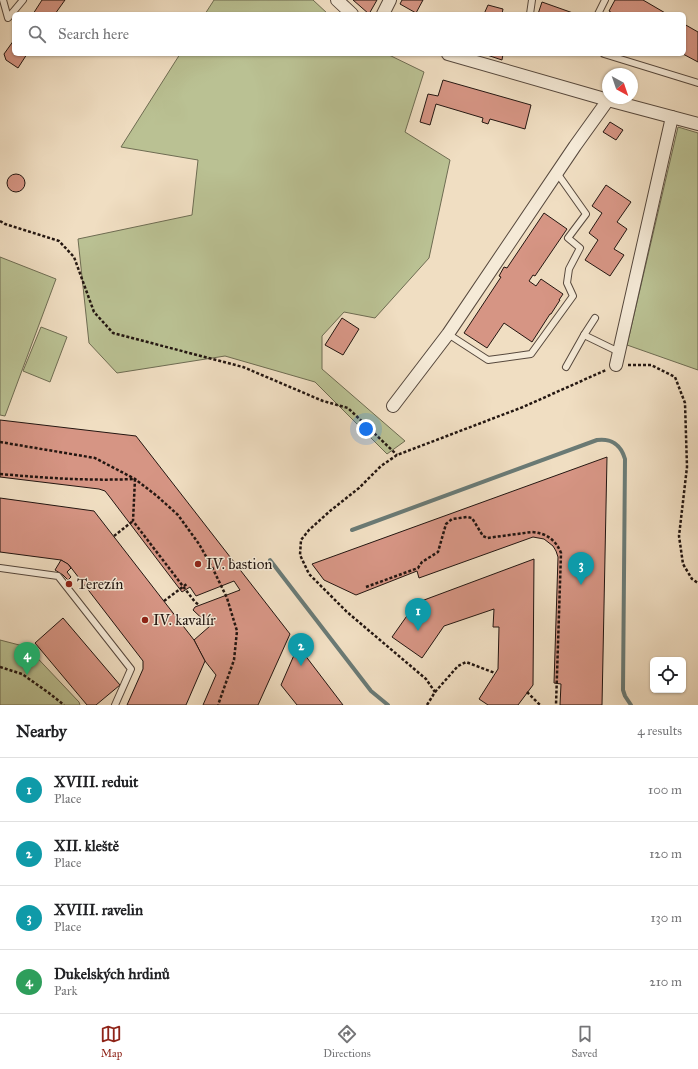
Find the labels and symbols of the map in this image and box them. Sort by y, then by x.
north arrow [602,68,638,104]
your location [356,419,376,439]
pin: 3 [568,552,594,585]
place label: IV. bastion [206,555,272,573]
marker: IV. bastion [193,559,203,569]
place label: Terezín [77,575,123,593]
marker: Terezín [64,579,74,589]
pin: 1 [405,598,431,631]
place label: IV. kavalír [153,611,216,629]
marker: IV. kavalír [140,615,150,625]
pin: 2 [288,633,314,666]
pin: 4 [14,642,40,675]

